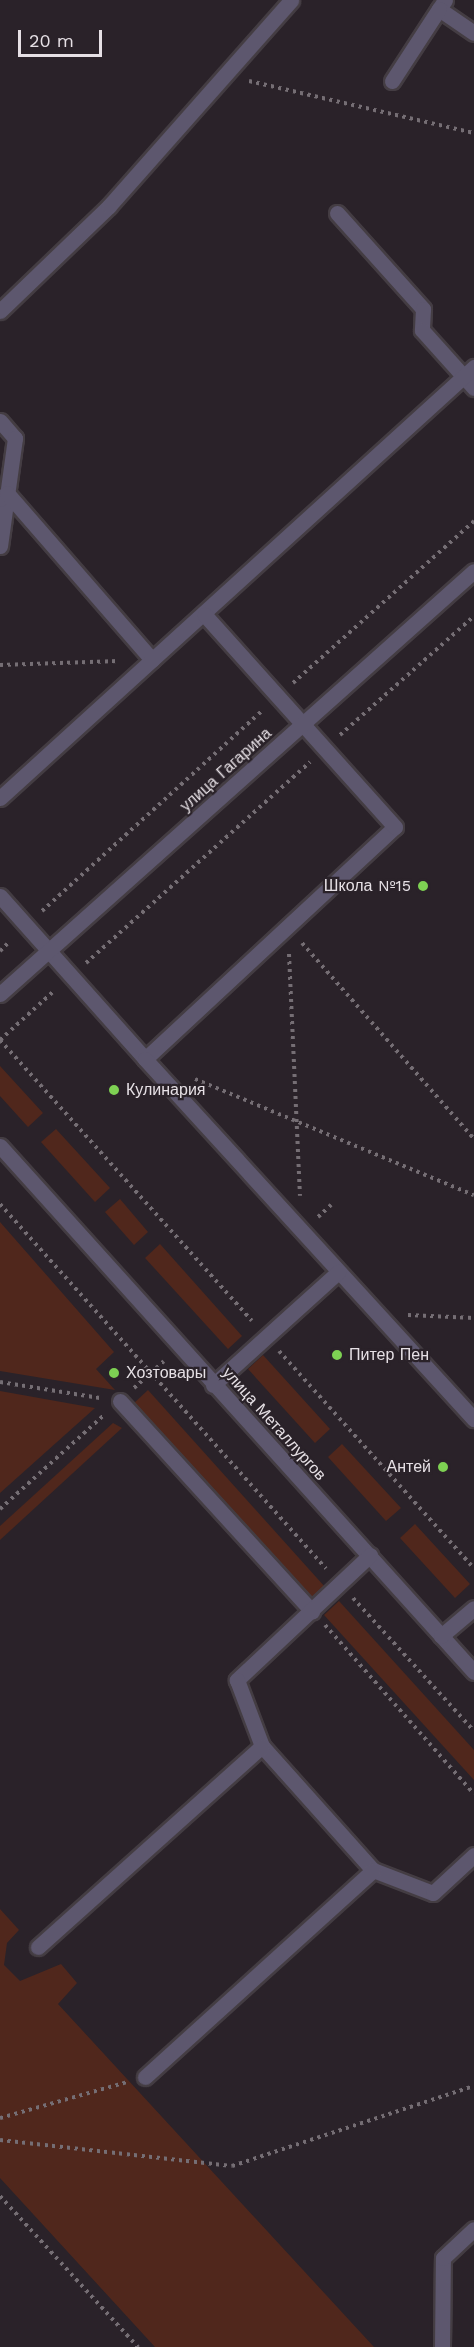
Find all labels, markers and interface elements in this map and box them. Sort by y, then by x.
scale bar [21,18,105,56]
text: 20 m [29,30,74,51]
street label: улица Гагарина [176,724,276,816]
place label: Школа №15 [324,876,411,896]
marker: Школа №15 [416,879,430,893]
place label: Кулинария [126,1080,205,1100]
marker: Кулинария [107,1083,121,1097]
place label: Питер Пен [349,1345,429,1365]
marker: Питер Пен [330,1348,344,1362]
place label: Хозтовары [126,1363,206,1383]
street label: улица Металлургов [218,1363,330,1485]
marker: Хозтовары [107,1366,121,1380]
place label: Антей [387,1457,431,1477]
marker: Антей [436,1460,450,1474]

